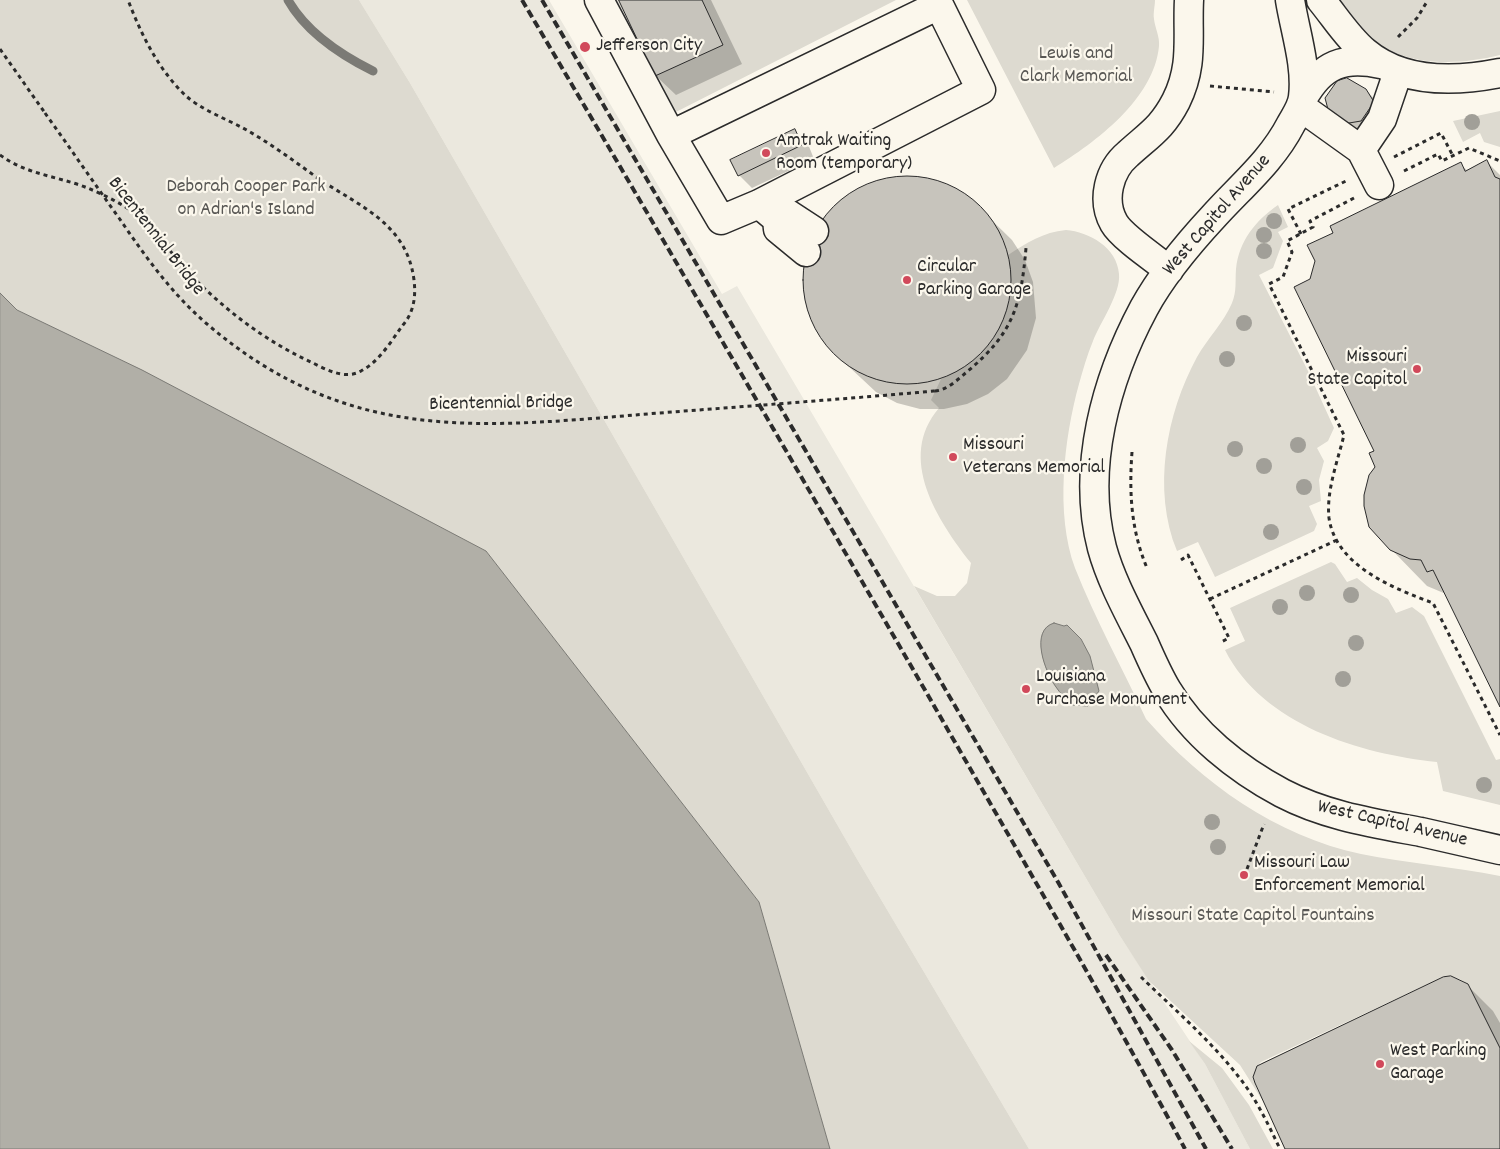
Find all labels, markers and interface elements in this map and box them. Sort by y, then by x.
place label: Jefferson City [596,35,702,59]
marker: Jefferson City [578,40,592,54]
park label: Lewis and Clark Memorial [1020,43,1132,90]
place label: Amtrak Waiting Room (temporary) [776,130,912,177]
marker: Amtrak Waiting Room (temporary) [760,147,772,159]
street label: West Capitol Avenue [1159,150,1277,282]
street label: Bicentennial Bridge [101,173,209,301]
park label: Deborah Cooper Park on Adrian's Island [167,176,325,223]
place label: Circular Parking Garage [917,256,1031,303]
marker: Circular Parking Garage [901,274,913,286]
place label: Missouri State Capitol [1307,346,1407,393]
marker: Missouri State Capitol [1411,363,1423,375]
street label: Bicentennial Bridge [429,392,573,418]
place label: Missouri Veterans Memorial [963,434,1105,481]
marker: Missouri Veterans Memorial [947,451,959,463]
place label: Louisiana Purchase Monument [1036,666,1187,713]
marker: Louisiana Purchase Monument [1020,683,1032,695]
street label: West Capitol Avenue [1315,796,1469,854]
place label: Missouri Law Enforcement Memorial [1254,852,1425,899]
marker: Missouri Law Enforcement Memorial [1238,869,1250,881]
park label: Missouri State Capitol Fountains [1131,905,1375,929]
place label: West Parking Garage [1390,1040,1486,1087]
marker: West Parking Garage [1374,1058,1386,1070]

